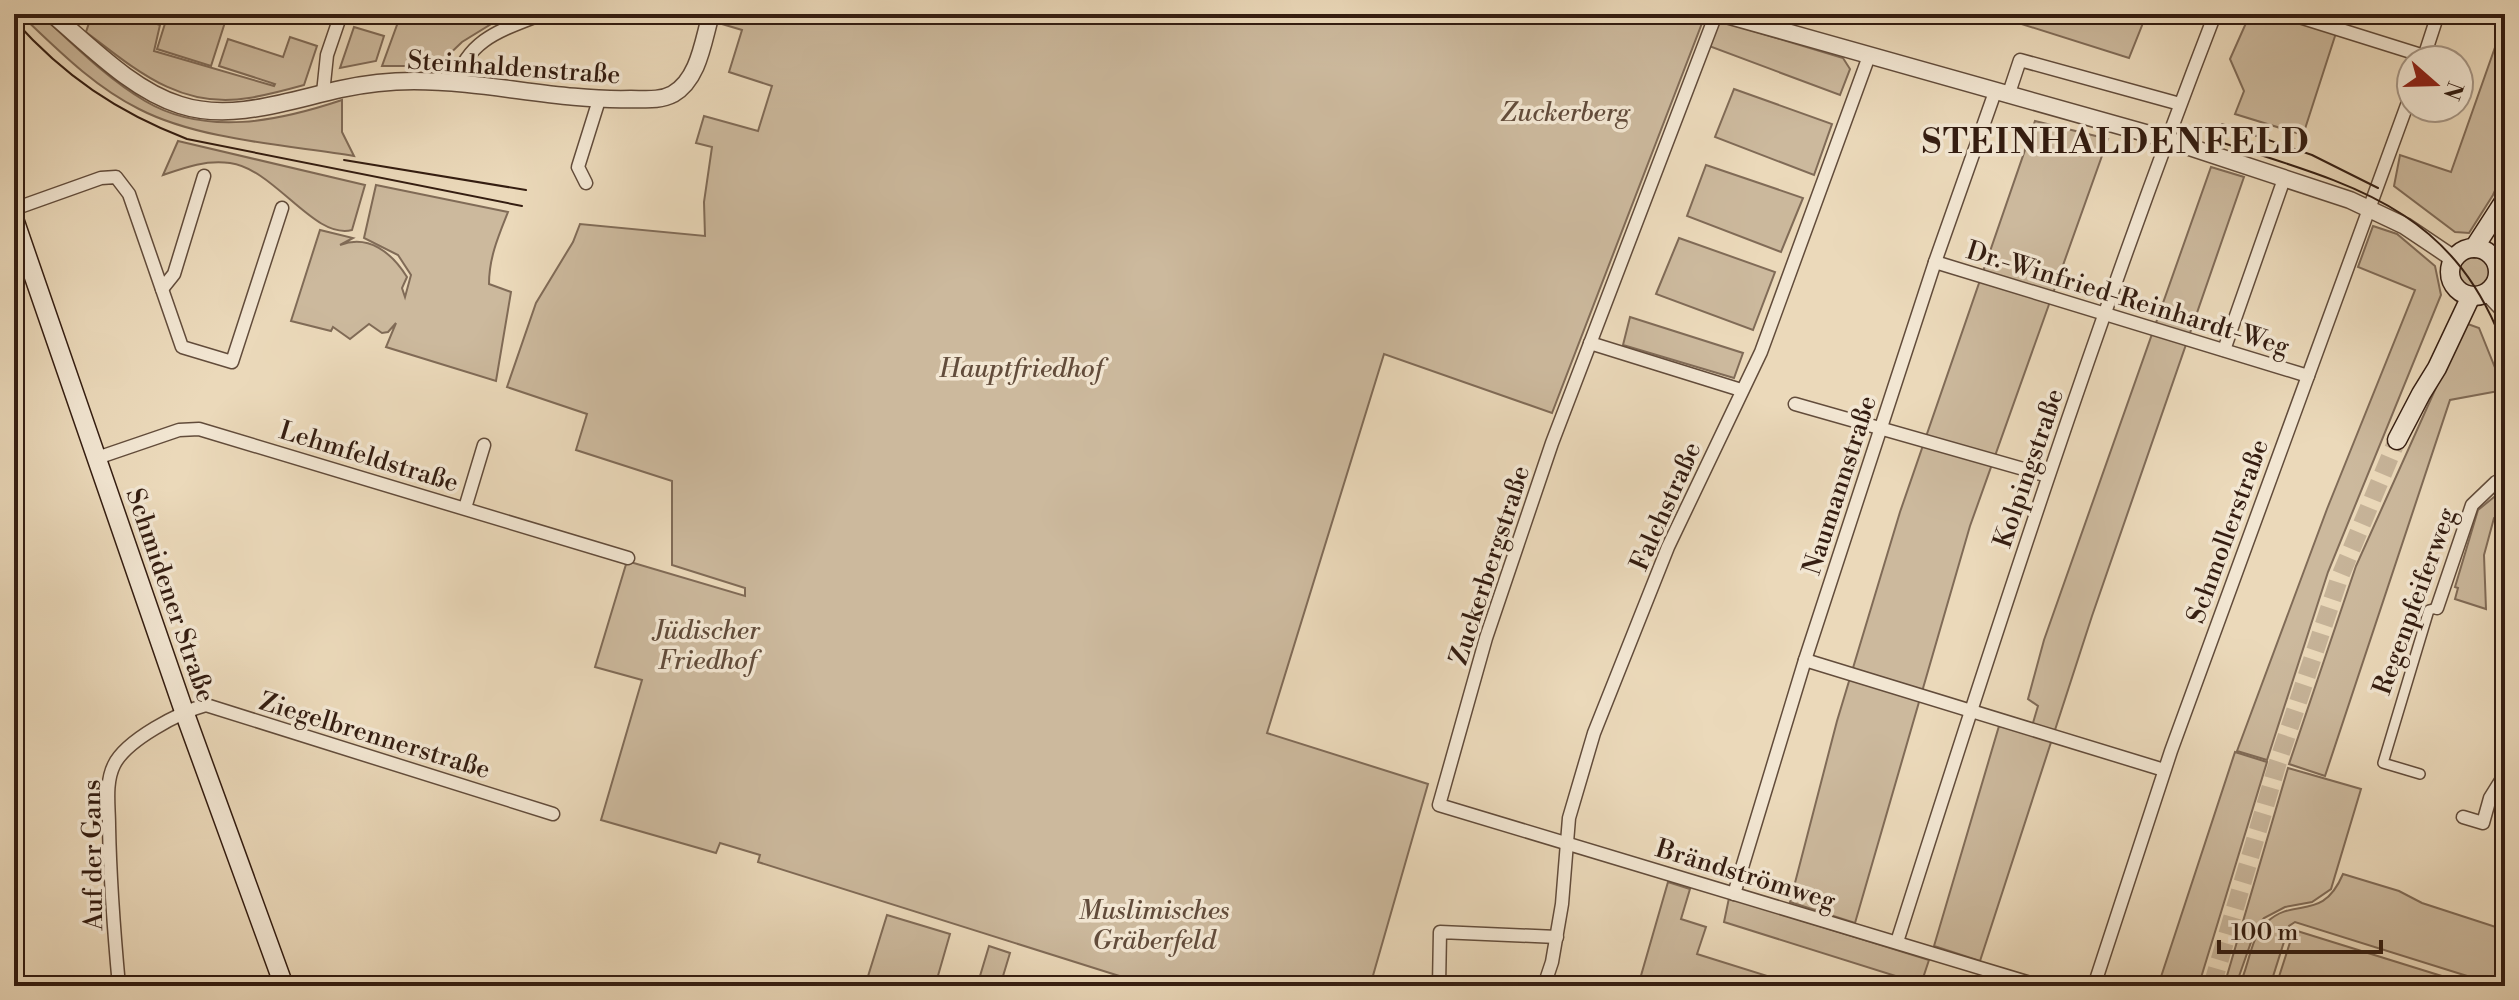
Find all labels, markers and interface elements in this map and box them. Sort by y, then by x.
north arrow [2395,44,2475,124]
street label: Steinhaldenstraße [406,45,622,91]
text: N [2437,78,2468,104]
park label: Zuckerberg [1500,97,1631,129]
district label: STEINHALDENFELD [1922,122,2310,164]
street label: Dr.-Winfried-Reinhardt-Weg [1962,235,2294,364]
park label: Hauptfriedhof [938,353,1109,385]
street label: Kolpingstraße [1987,384,2071,552]
street label: Naumannstraße [1796,392,1884,579]
street label: Lehmfeldstraße [275,414,462,499]
street label: Schmollerstraße [2180,435,2276,628]
street label: Falchstraße [1623,437,1708,576]
street label: Zuckerbergstraße [1443,462,1537,669]
street label: Schmidener Straße [118,484,222,706]
street label: Regenpfeiferweg [2366,503,2464,699]
park label: Jüdischer Friedhof [651,615,762,677]
street label: Ziegelbrennerstraße [255,686,494,786]
street label: Auf der Gans [76,779,110,932]
street label: Brändströmweg [1651,832,1840,918]
park label: Muslimisches Gräberfeld [1078,895,1230,957]
scale bar [2219,904,2381,954]
text: 100 m [2231,918,2298,948]

